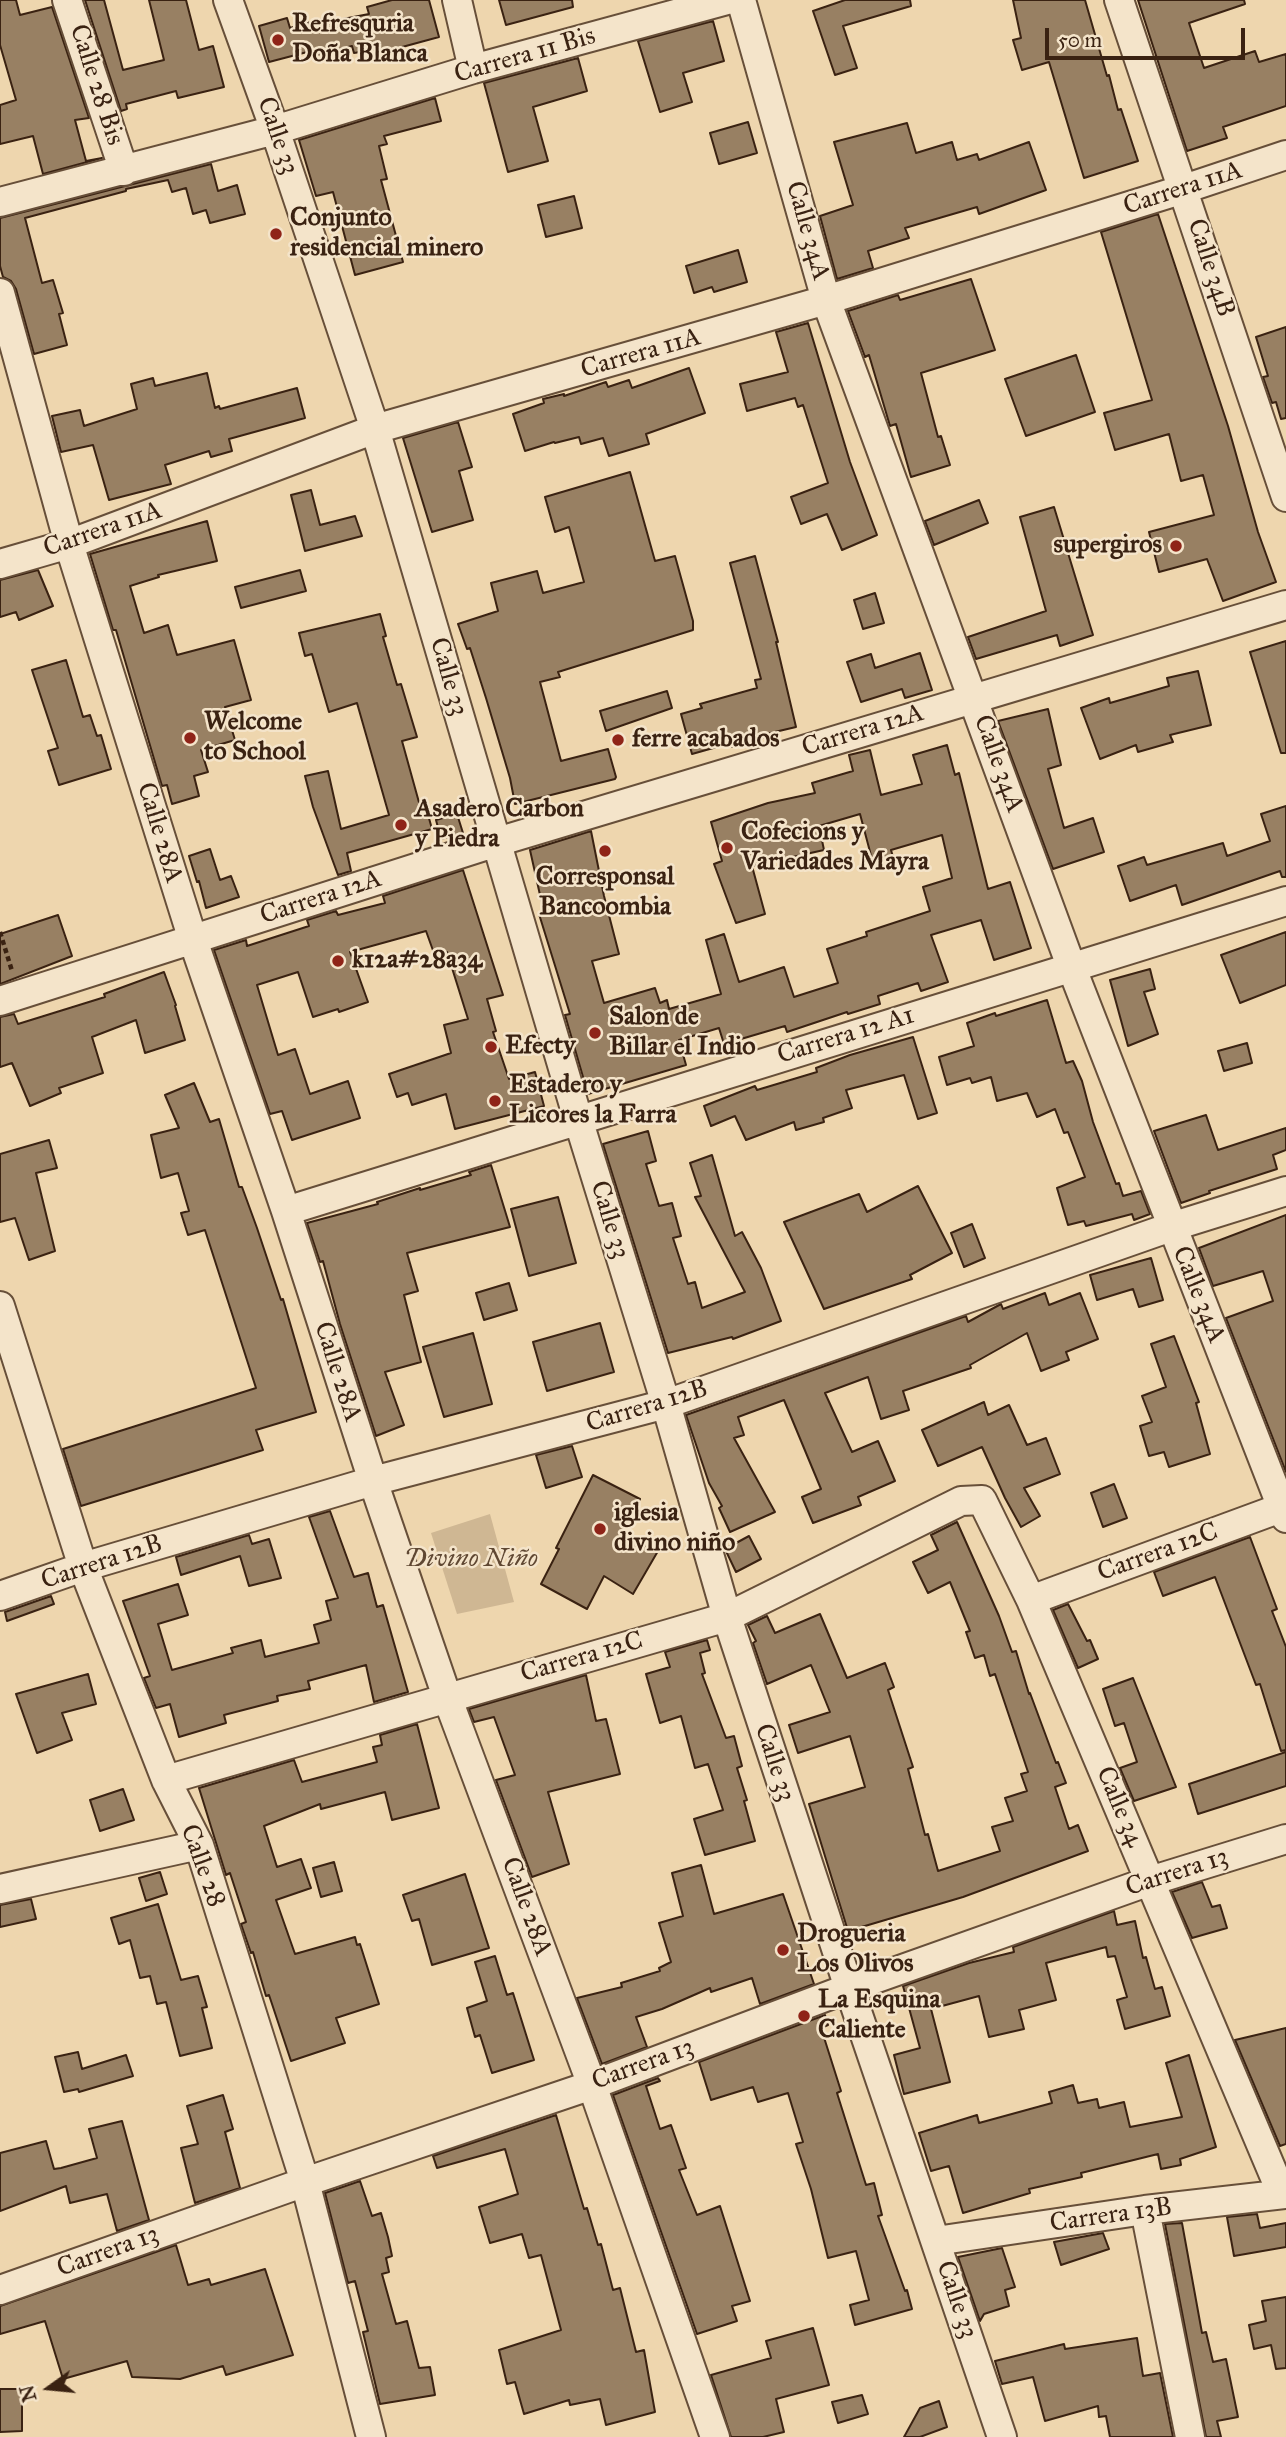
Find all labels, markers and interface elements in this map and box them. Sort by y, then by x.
place label: Refresquria Doña Blanca [292,9,428,70]
scale bar [1048,14,1248,58]
street label: Calle 28 Bis [62,21,130,149]
street label: Carrera 11 Bis [451,21,599,91]
text: 50 m [1058,27,1102,53]
marker: Refresquria Doña Blanca [270,32,286,48]
street label: Calle 33 [249,93,305,179]
street label: Carrera 11A [1120,155,1246,223]
street label: Calle 34A [778,178,836,284]
place label: Conjunto residencial minero [290,203,483,264]
street label: Calle 34B [1180,215,1240,321]
marker: Conjunto residencial minero [268,226,284,242]
street label: Carrera 11A [577,322,705,386]
street label: Carrera 11A [40,495,166,565]
place label: supergiros [1053,530,1162,562]
marker: supergiros [1168,538,1184,554]
street label: Calle 33 [422,634,474,720]
street label: Carrera 12A [798,698,928,764]
place label: Welcome to School [204,707,306,768]
street label: Calle 34A [966,711,1030,817]
place label: ferre acabados [632,724,779,756]
marker: Welcome to School [182,730,198,746]
marker: ferre acabados [610,732,626,748]
street label: Calle 28A [129,779,189,887]
place label: Asadero Carbon y Piedra [415,794,584,856]
marker: Asadero Carbon y Piedra [393,817,409,833]
place label: Cofecions y Variedades Mayra [741,817,929,878]
marker: Cofecions y Variedades Mayra [719,840,735,856]
marker: Corresponsal Bancoombia [597,843,613,859]
place label: Corresponsal Bancoombia [536,862,674,924]
street label: Carrera 12A [256,864,386,932]
place label: k12a#28a34 [352,945,482,977]
marker: k12a#28a34 [330,953,346,969]
street label: Carrera 12 A1 [774,1000,918,1072]
place label: Salon de Billar el Indio [609,1002,756,1064]
marker: Salon de Billar el Indio [587,1025,603,1041]
place label: Efecty [505,1031,575,1063]
marker: Efecty [483,1039,499,1055]
place label: Estadero y Licores la Farra [509,1070,676,1132]
marker: Estadero y Licores la Farra [487,1093,503,1109]
street label: Calle 33 [582,1177,636,1263]
street label: Calle 34A [1165,1242,1231,1348]
street label: Calle 28A [306,1318,368,1426]
street label: Carrera 12B [582,1374,712,1440]
place label: iglesia divino niño [614,1498,735,1560]
street label: Carrera 12C [1093,1517,1223,1589]
marker: iglesia divino niño [592,1521,608,1537]
street label: Carrera 12B [38,1529,166,1597]
park label: Divino Niño [404,1544,538,1576]
street label: Carrera 12C [517,1626,647,1690]
street label: Calle 33 [747,1720,801,1806]
street label: Calle 34 [1088,1762,1150,1852]
street label: Calle 28 [173,1820,231,1912]
street label: Carrera 13 [1122,1842,1232,1904]
street label: Calle 28A [494,1853,558,1961]
place label: Drogueria Los Olivos [797,1919,913,1980]
marker: Drogueria Los Olivos [775,1942,791,1958]
place label: La Esquina Caliente [818,1985,940,2046]
marker: La Esquina Caliente [796,2008,812,2024]
street label: Carrera 13 [588,2032,698,2098]
street label: Carrera 13B [1048,2192,1174,2240]
street label: Carrera 13 [53,2219,163,2285]
street label: Calle 33 [928,2257,984,2343]
north arrow [14,2353,84,2423]
text: N [15,2383,41,2404]

